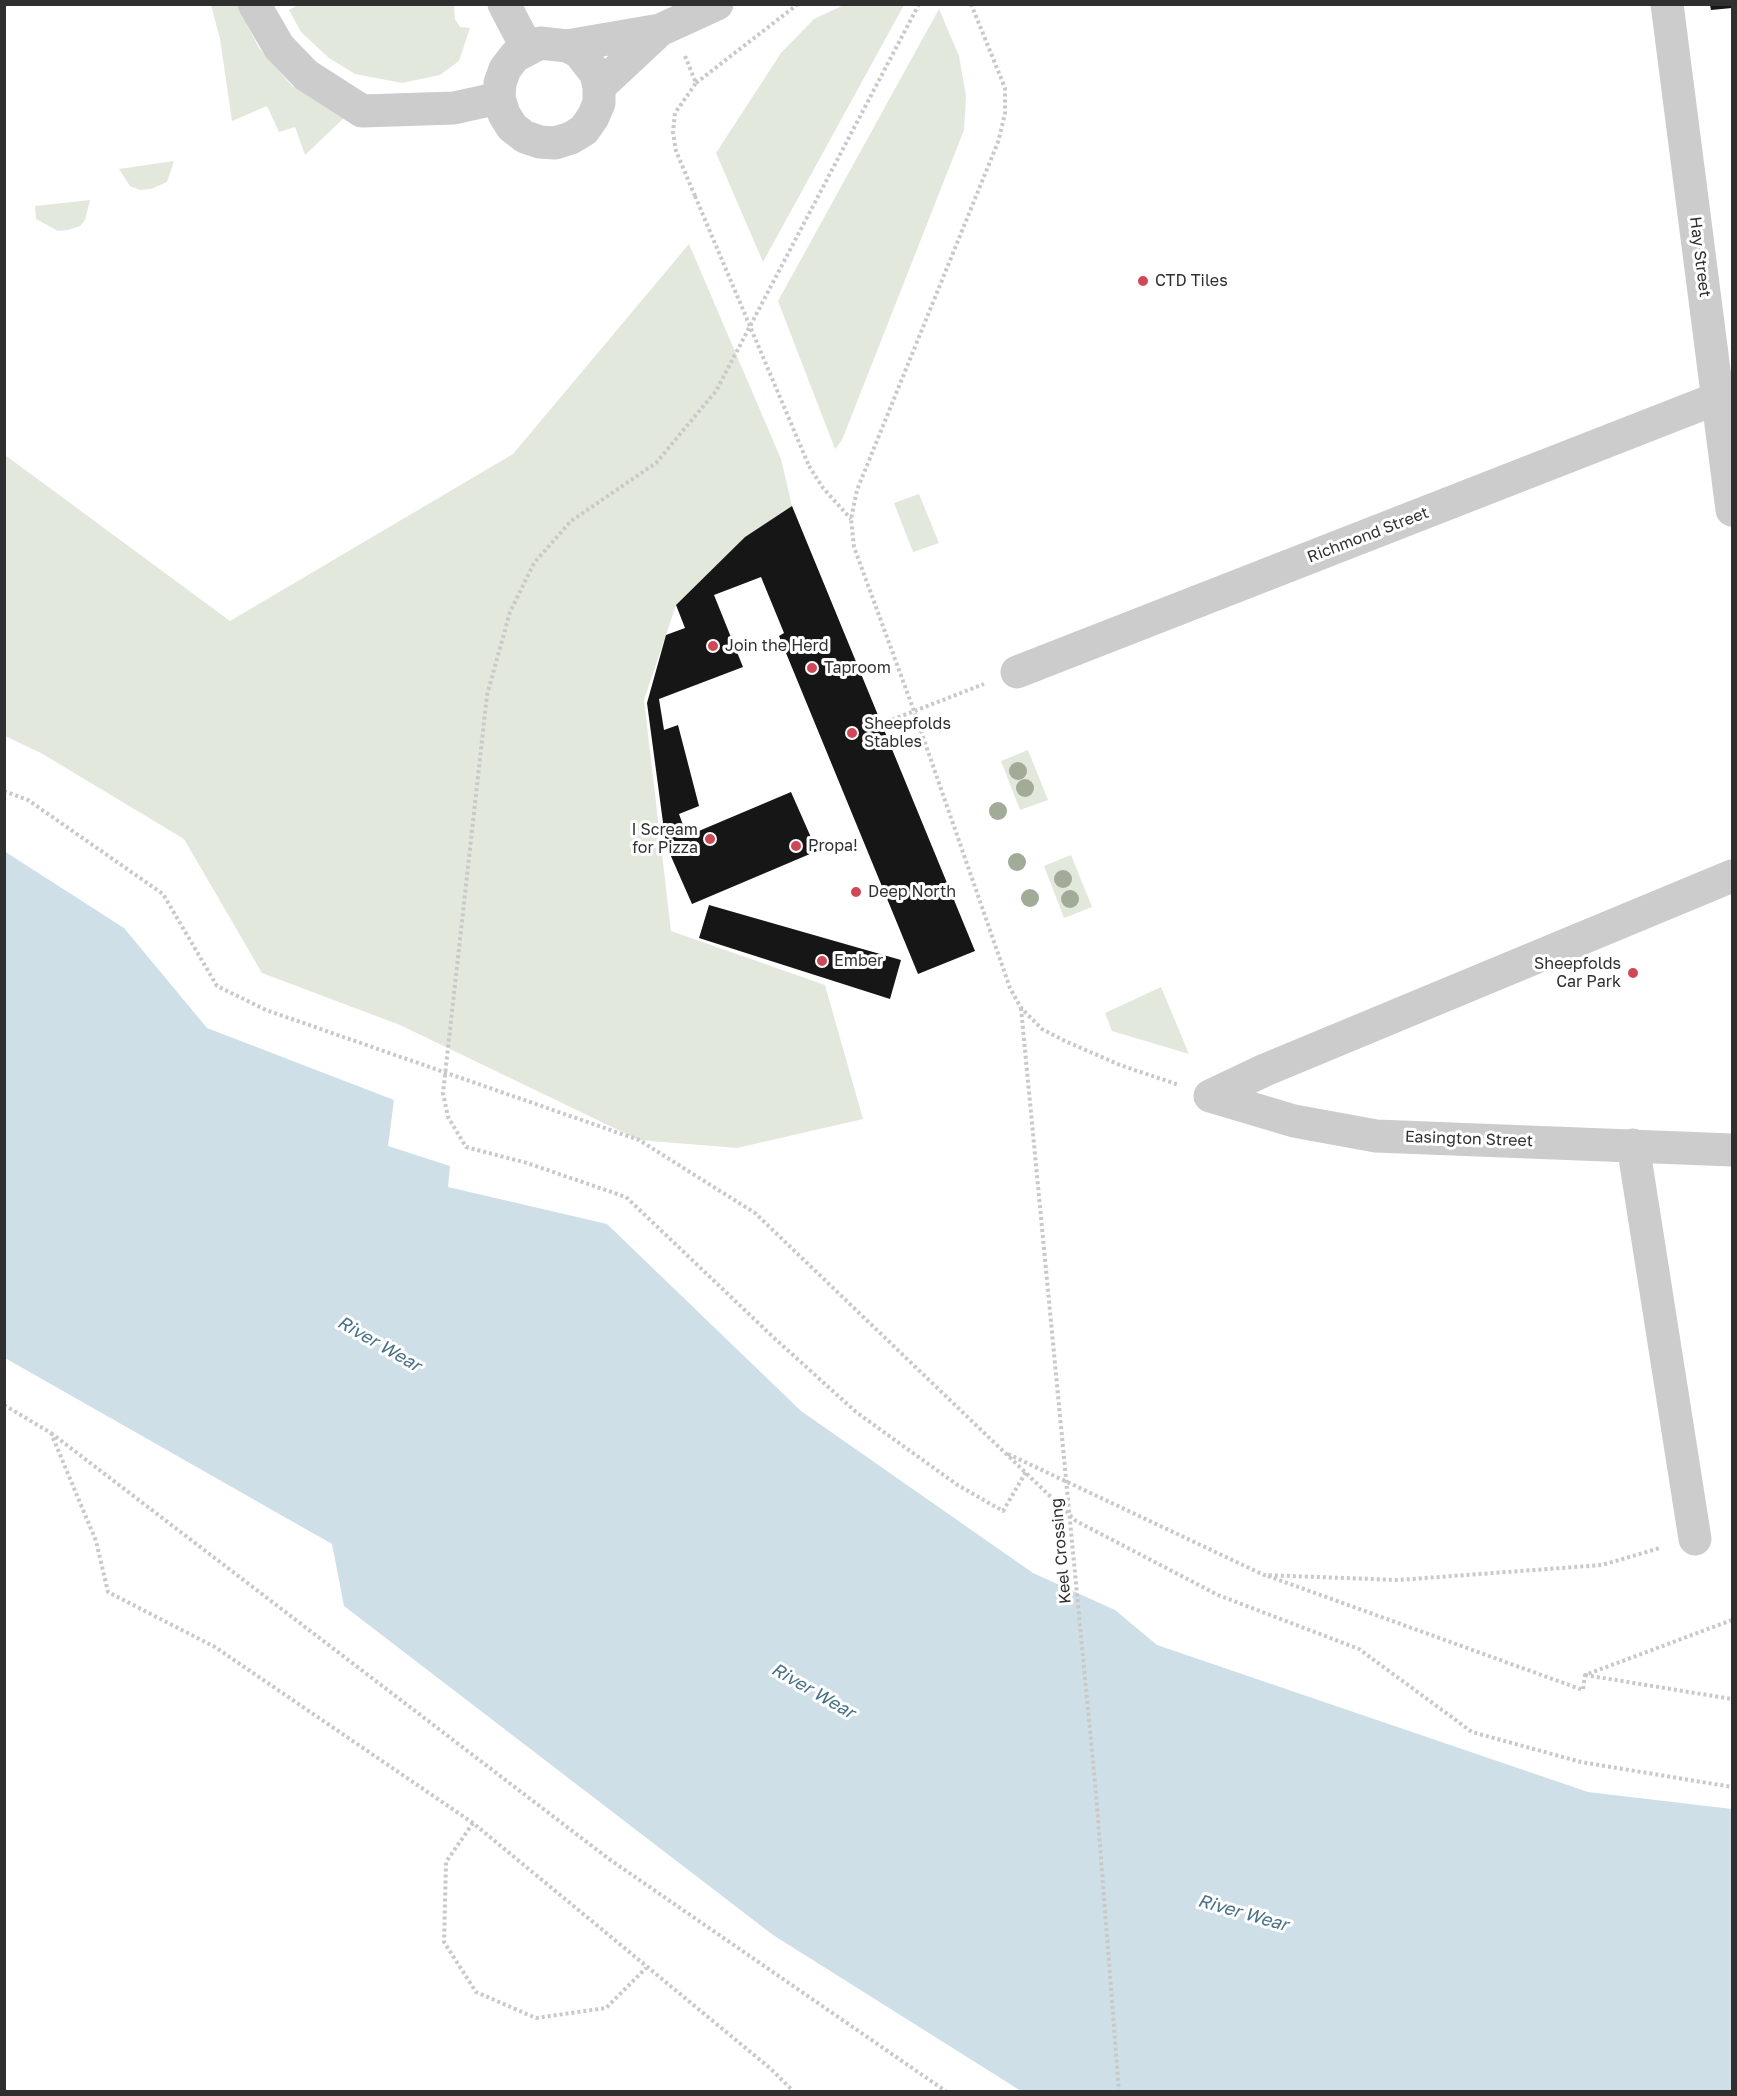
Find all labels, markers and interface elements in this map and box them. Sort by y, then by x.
street label: Hay Street [1686,216,1714,298]
place label: CTD Tiles [1155,271,1228,291]
marker: CTD Tiles [1136,274,1150,288]
street label: Richmond Street [1305,503,1431,567]
place label: Join the Herd [725,636,828,656]
marker: Join the Herd [706,639,720,653]
place label: Taproom [824,658,891,678]
marker: Taproom [805,661,819,675]
place label: Sheepfolds Stables [864,714,951,752]
marker: Sheepfolds Stables [845,726,859,740]
place label: I Scream for Pizza [631,820,698,858]
marker: I Scream for Pizza [703,832,717,846]
place label: Propa! [808,836,858,856]
marker: Propa! [789,839,803,853]
place label: Deep North [868,882,956,902]
marker: Deep North [849,885,863,899]
place label: Ember [834,951,883,971]
marker: Ember [815,954,829,968]
place label: Sheepfolds Car Park [1534,954,1621,992]
marker: Sheepfolds Car Park [1626,966,1640,980]
street label: Easington Street [1405,1127,1533,1151]
water label: River Wear [333,1311,425,1377]
street label: Keel Crossing [1047,1497,1075,1605]
water label: River Wear [767,1658,859,1724]
water label: River Wear [1195,1890,1291,1936]

